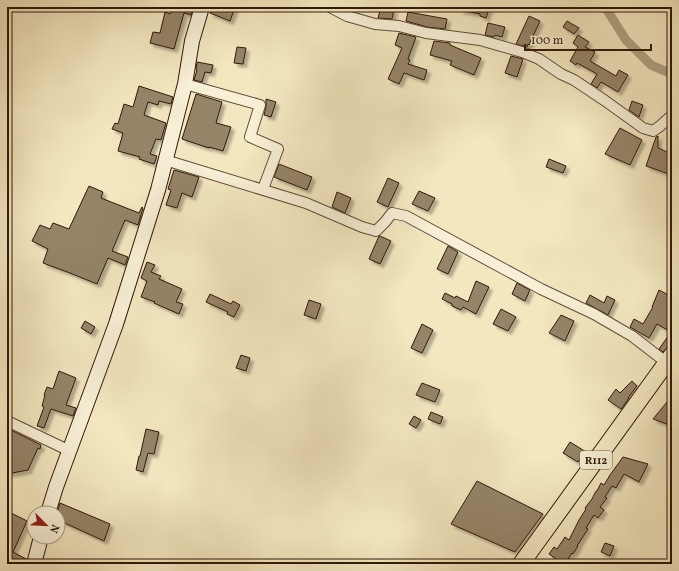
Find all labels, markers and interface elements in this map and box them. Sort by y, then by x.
scale bar [525,26,651,52]
text: 100 m [531,33,564,49]
road number: R112 [580,451,612,469]
north arrow [26,505,66,545]
text: N [45,522,62,535]

